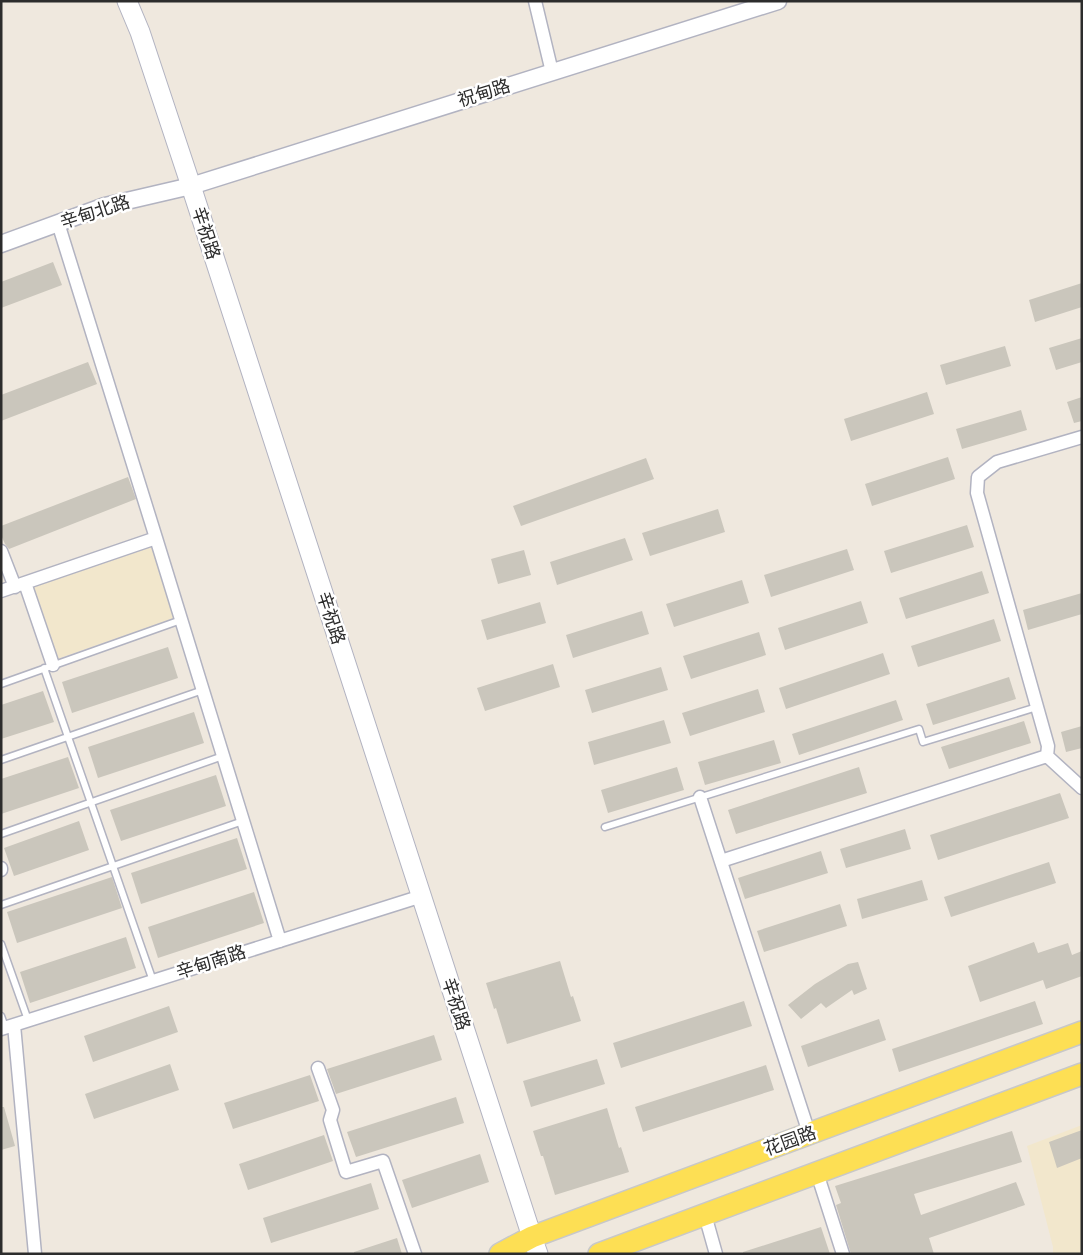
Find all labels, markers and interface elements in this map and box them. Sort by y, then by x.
street label: 祝甸路 [455,75,513,111]
street label: 辛甸北路 [57,190,133,234]
street label: 辛祝路 [187,204,225,262]
street label: 辛祝路 [312,589,350,647]
street label: 辛甸南路 [173,940,249,984]
street label: 辛祝路 [437,975,475,1033]
street label: 花园路 [761,1121,819,1161]

